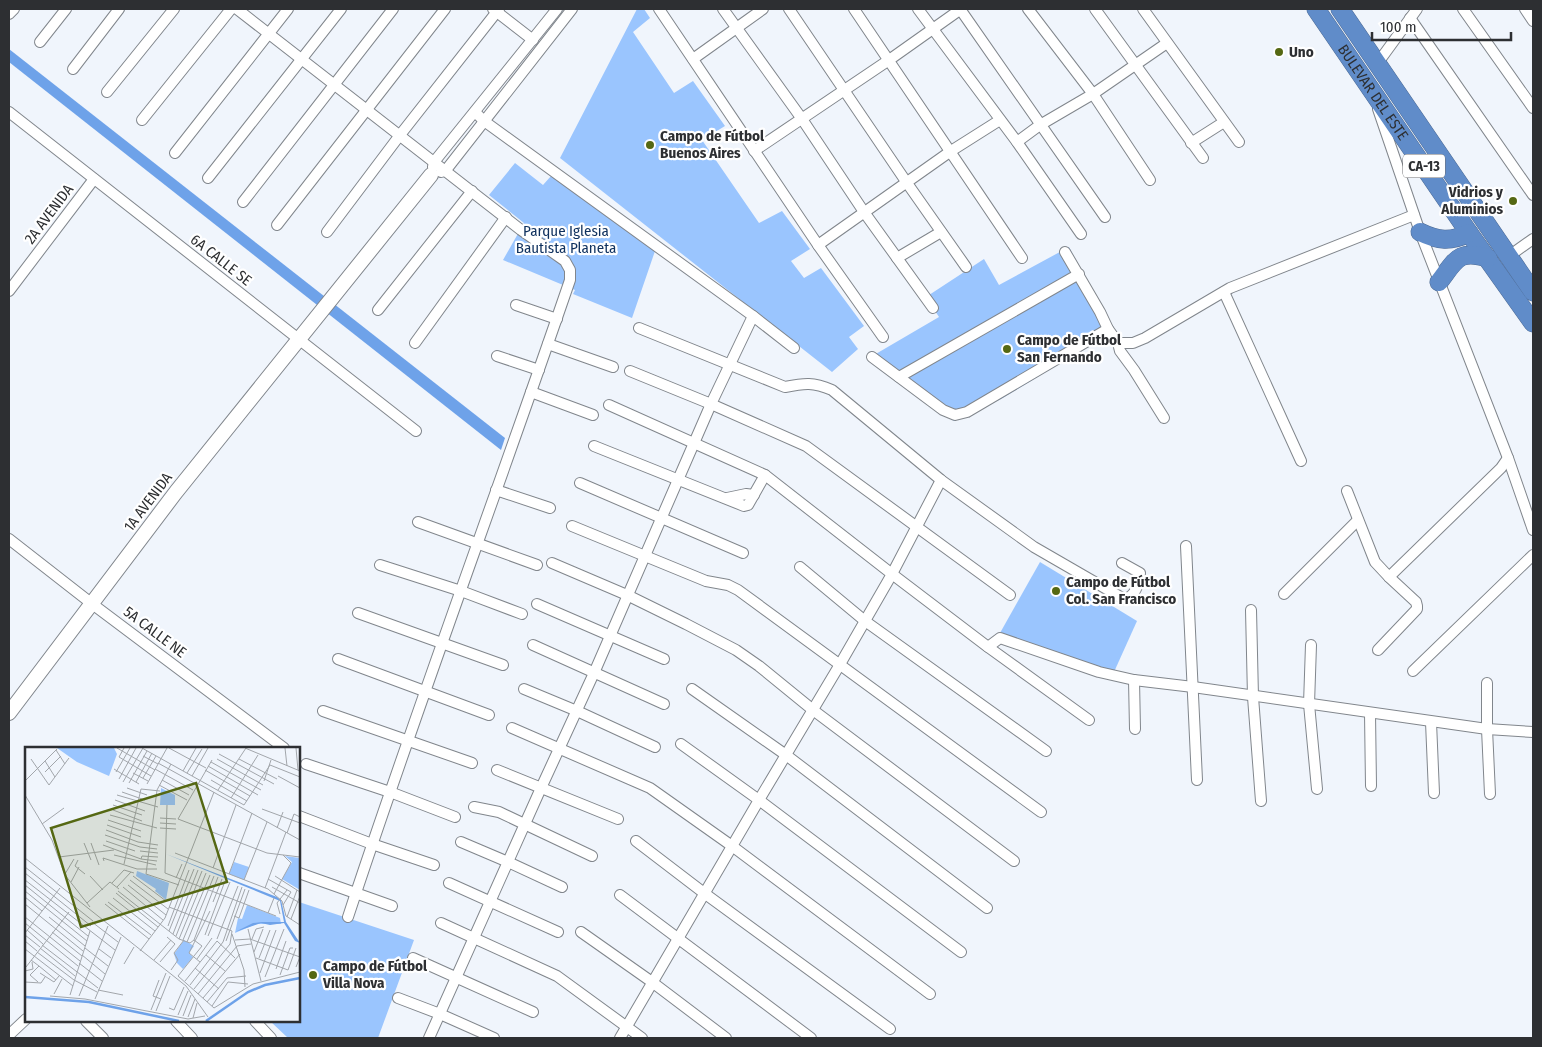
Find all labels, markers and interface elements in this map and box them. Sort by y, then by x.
scale bar [1372,10,1511,42]
text: 100 m [1380,18,1417,36]
street label: BULEVAR DEL ESTE [1334,41,1412,144]
place label: Uno [1289,43,1314,61]
marker: Uno [1273,46,1285,58]
place label: Campo de Fútbol Buenos Aires [660,127,765,162]
marker: Campo de Fútbol Buenos Aires [644,139,656,151]
road number: CA-13 [1403,154,1445,178]
street label: 2A AVENIDA [21,181,77,247]
place label: Vidrios y Aluminios [1440,183,1504,218]
marker: Vidrios y Aluminios [1507,195,1519,207]
park label: Parque Iglesia Bautista Planeta [516,222,616,257]
street label: 6A CALLE SE [187,231,255,289]
place label: Campo de Fútbol San Fernando [1017,331,1122,366]
marker: Campo de Fútbol San Fernando [1001,343,1013,355]
street label: 1A AVENIDA [120,469,176,535]
place label: Campo de Fútbol Col. San Francisco [1066,573,1176,608]
marker: Campo de Fútbol Col. San Francisco [1050,585,1062,597]
street label: 5A CALLE NE [120,603,190,661]
inset map [25,747,300,1022]
place label: Campo de Fútbol Villa Nova [322,957,428,992]
marker: Campo de Fútbol Villa Nova [307,969,319,981]

